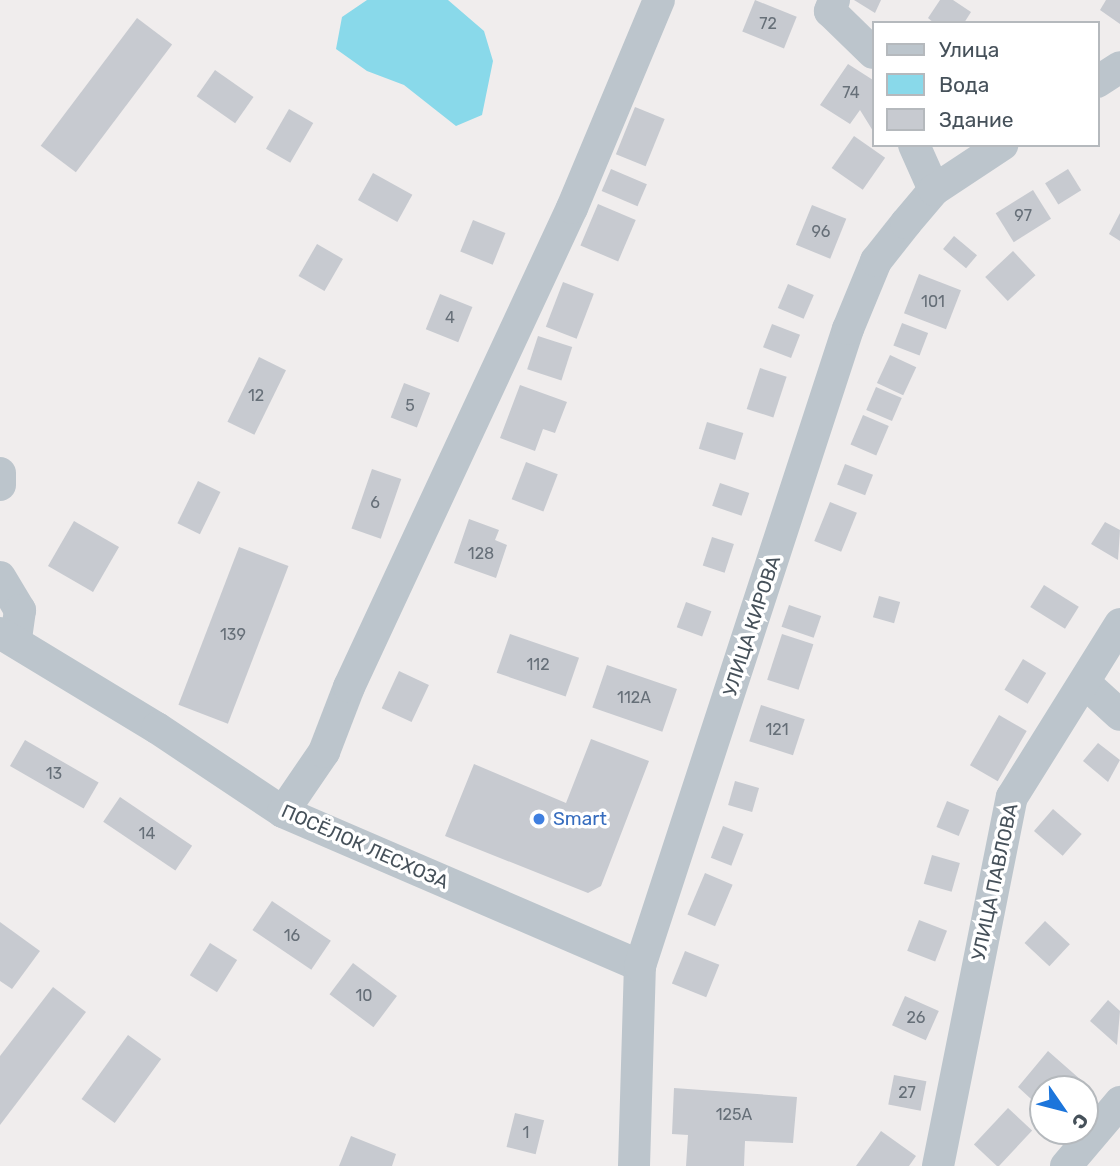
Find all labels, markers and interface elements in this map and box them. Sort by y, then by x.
house number: 72 [759,14,777,34]
legend [872,21,1099,147]
text: Улица [939,37,999,62]
text: Вода [939,72,989,97]
house number: 74 [842,83,860,103]
text: Здание [939,107,1014,132]
house number: 97 [1014,206,1032,226]
house number: 96 [812,222,830,242]
house number: 101 [921,292,945,312]
house number: 4 [445,308,455,328]
house number: 12 [248,386,264,406]
house number: 5 [405,396,415,416]
house number: 6 [370,493,380,513]
house number: 128 [468,544,494,564]
street label: УЛИЦА КИРОВА [719,553,785,699]
house number: 139 [220,625,246,645]
house number: 112 [526,655,550,675]
house number: 112А [617,688,651,708]
house number: 121 [765,720,789,740]
house number: 13 [46,764,62,784]
street label: ПОСЁЛОК ЛЕСХОЗА [278,800,452,894]
street label: УЛИЦА ПАВЛОВА [967,801,1023,963]
place label: Smart [553,808,607,830]
marker: Smart [531,811,547,827]
house number: 14 [139,824,155,844]
house number: 16 [284,926,300,946]
house number: 10 [355,986,373,1006]
house number: 26 [906,1008,926,1028]
north arrow [1029,1075,1099,1145]
house number: 27 [898,1083,916,1103]
house number: 125А [716,1105,752,1125]
text: С [1067,1109,1093,1133]
house number: 1 [523,1123,529,1143]

